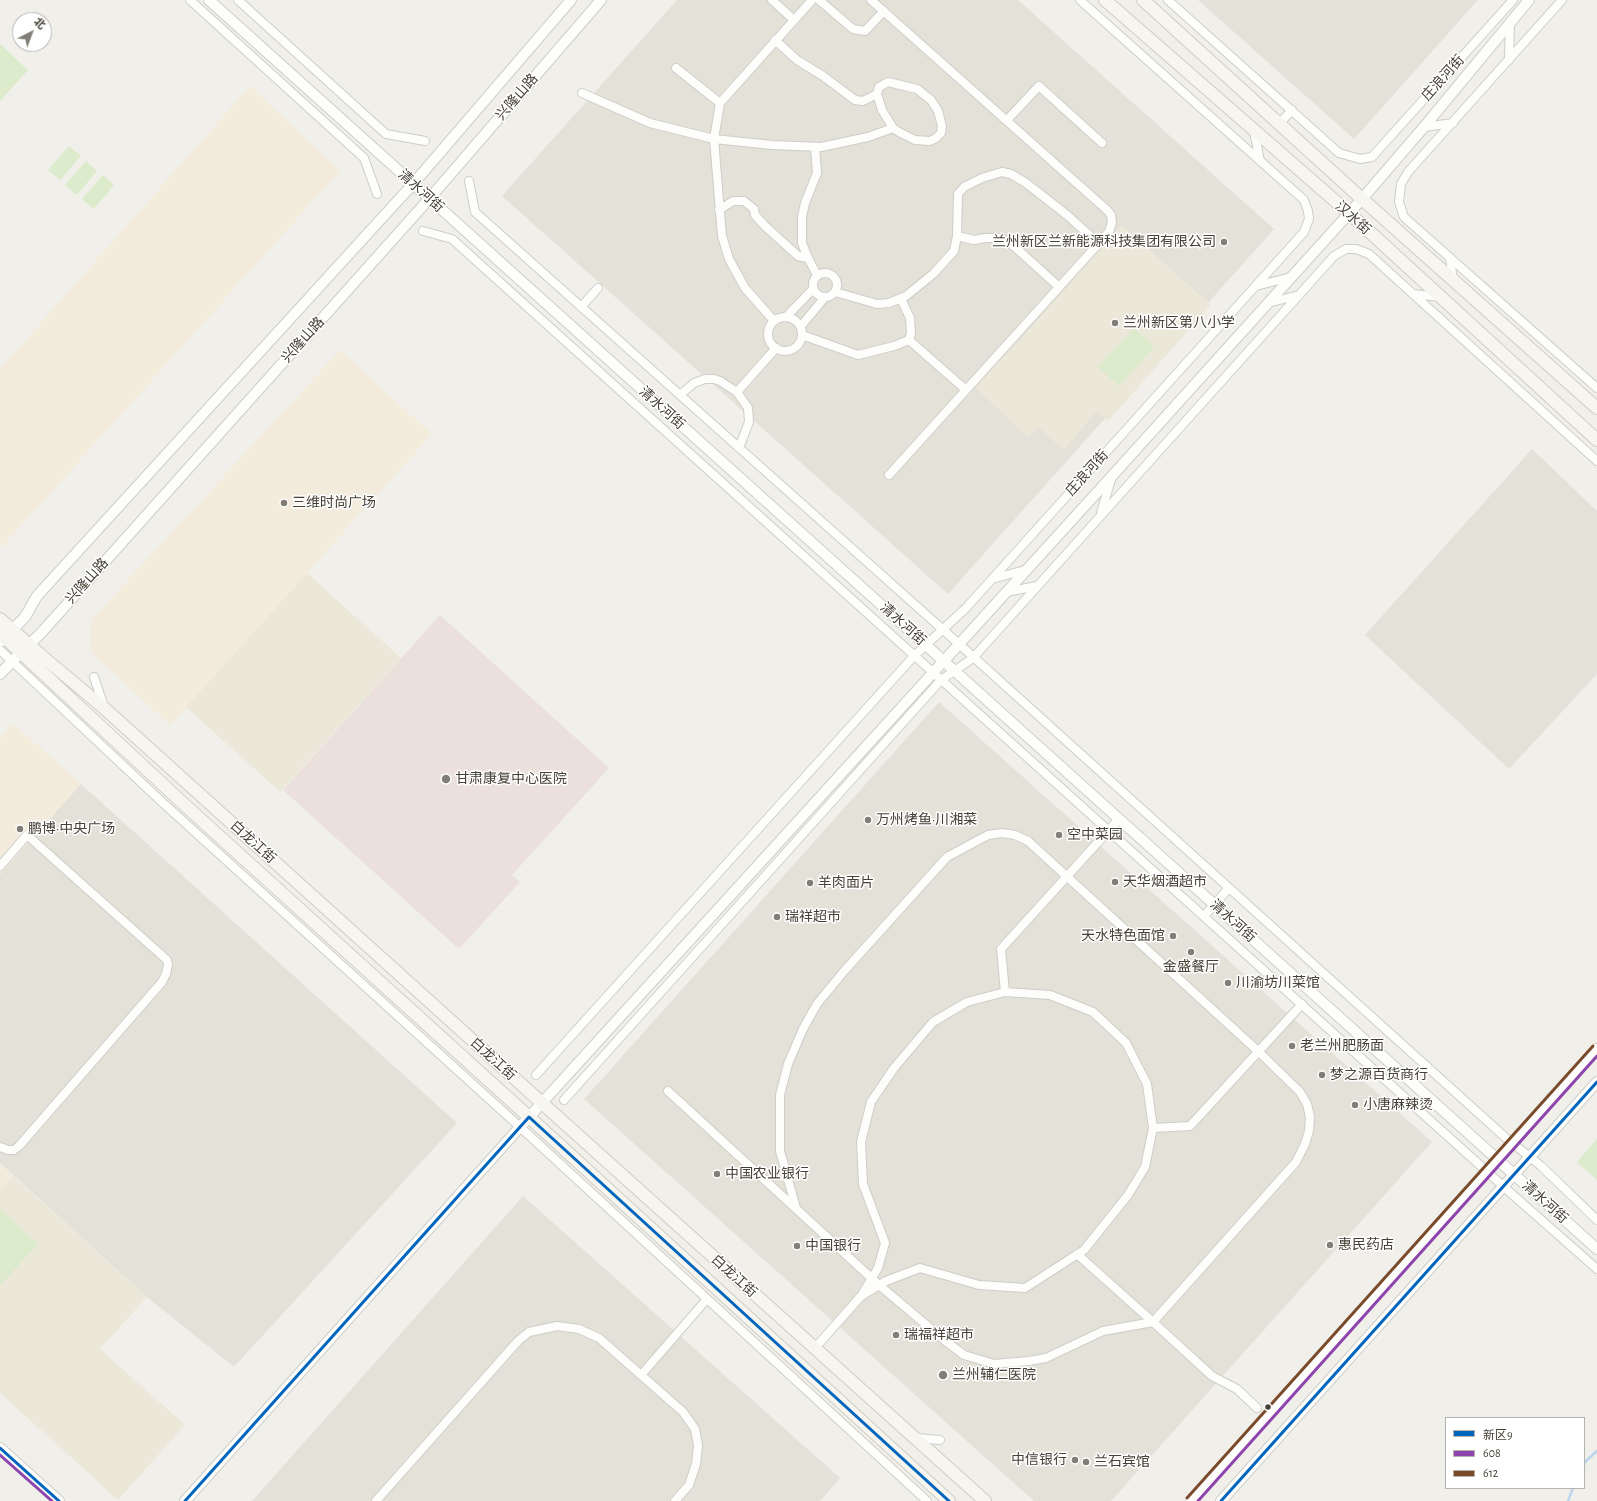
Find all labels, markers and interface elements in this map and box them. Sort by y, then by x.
north arrow [12,12,52,52]
text: 北 [32,16,47,31]
street label: 庄浪河街 [1418,52,1468,104]
street label: 兴隆山路 [492,70,542,124]
street label: 清水河街 [395,166,447,216]
street label: 汉水街 [1332,198,1374,238]
place label: 兰州新区兰新能源科技集团有限公司 [992,234,1216,250]
marker: 兰州新区兰新能源科技集团有限公司 [1219,237,1229,247]
street label: 兴隆山路 [278,314,328,366]
place label: 兰州新区第八小学 [1123,315,1235,331]
marker: 兰州新区第八小学 [1110,318,1120,328]
street label: 清水河街 [636,383,688,433]
street label: 庄浪河街 [1062,447,1112,499]
place label: 三维时尚广场 [292,495,376,511]
marker: 三维时尚广场 [279,498,289,508]
street label: 兴隆山路 [62,555,112,607]
street label: 清水河街 [877,599,929,649]
place label: 甘肃康复中心医院 [455,771,567,787]
marker: 甘肃康复中心医院 [440,773,452,785]
place label: 万州烤鱼·川湘菜 [876,812,977,828]
marker: 万州烤鱼·川湘菜 [863,815,873,825]
street label: 白龙江街 [227,817,279,867]
place label: 鹏博·中央广场 [28,821,115,837]
marker: 鹏博·中央广场 [15,824,25,834]
place label: 空中菜园 [1067,827,1123,843]
marker: 空中菜园 [1054,830,1064,840]
place label: 天华烟酒超市 [1123,874,1207,890]
place label: 羊肉面片 [818,875,874,891]
marker: 天华烟酒超市 [1110,877,1120,887]
marker: 羊肉面片 [805,878,815,888]
street label: 清水河街 [1207,896,1259,946]
place label: 瑞祥超市 [785,909,841,925]
marker: 瑞祥超市 [772,912,782,922]
place label: 天水特色面馆 [1081,928,1165,944]
marker: 天水特色面馆 [1168,931,1178,941]
marker: 金盛餐厅 [1186,947,1196,957]
place label: 金盛餐厅 [1163,959,1219,975]
place label: 川渝坊川菜馆 [1236,975,1320,991]
marker: 川渝坊川菜馆 [1223,978,1233,988]
street label: 白龙江街 [467,1034,519,1084]
place label: 老兰州肥肠面 [1300,1038,1384,1054]
marker: 老兰州肥肠面 [1287,1041,1297,1051]
place label: 梦之源百货商行 [1330,1067,1428,1083]
marker: 梦之源百货商行 [1317,1070,1327,1080]
place label: 小唐麻辣烫 [1363,1097,1433,1113]
marker: 小唐麻辣烫 [1350,1100,1360,1110]
place label: 中国农业银行 [725,1166,809,1182]
marker: 中国农业银行 [712,1169,722,1179]
street label: 清水河街 [1519,1177,1571,1227]
place label: 惠民药店 [1338,1237,1394,1253]
place label: 中国银行 [805,1238,861,1254]
marker: 惠民药店 [1325,1240,1335,1250]
marker: 中国银行 [792,1241,802,1251]
street label: 白龙江街 [708,1251,760,1301]
place label: 瑞福祥超市 [904,1327,974,1343]
marker: 瑞福祥超市 [891,1330,901,1340]
place label: 兰州辅仁医院 [952,1367,1036,1383]
marker: 兰州辅仁医院 [937,1369,949,1381]
unlabelled marker [1263,1402,1273,1412]
legend [1445,1417,1585,1489]
text: 新区9 [1483,1429,1513,1441]
text: 608 [1483,1447,1501,1459]
place label: 中信银行 [1011,1452,1067,1468]
place label: 兰石宾馆 [1094,1454,1150,1470]
marker: 中信银行 [1070,1455,1080,1465]
marker: 兰石宾馆 [1081,1457,1091,1467]
text: 612 [1483,1467,1498,1479]

